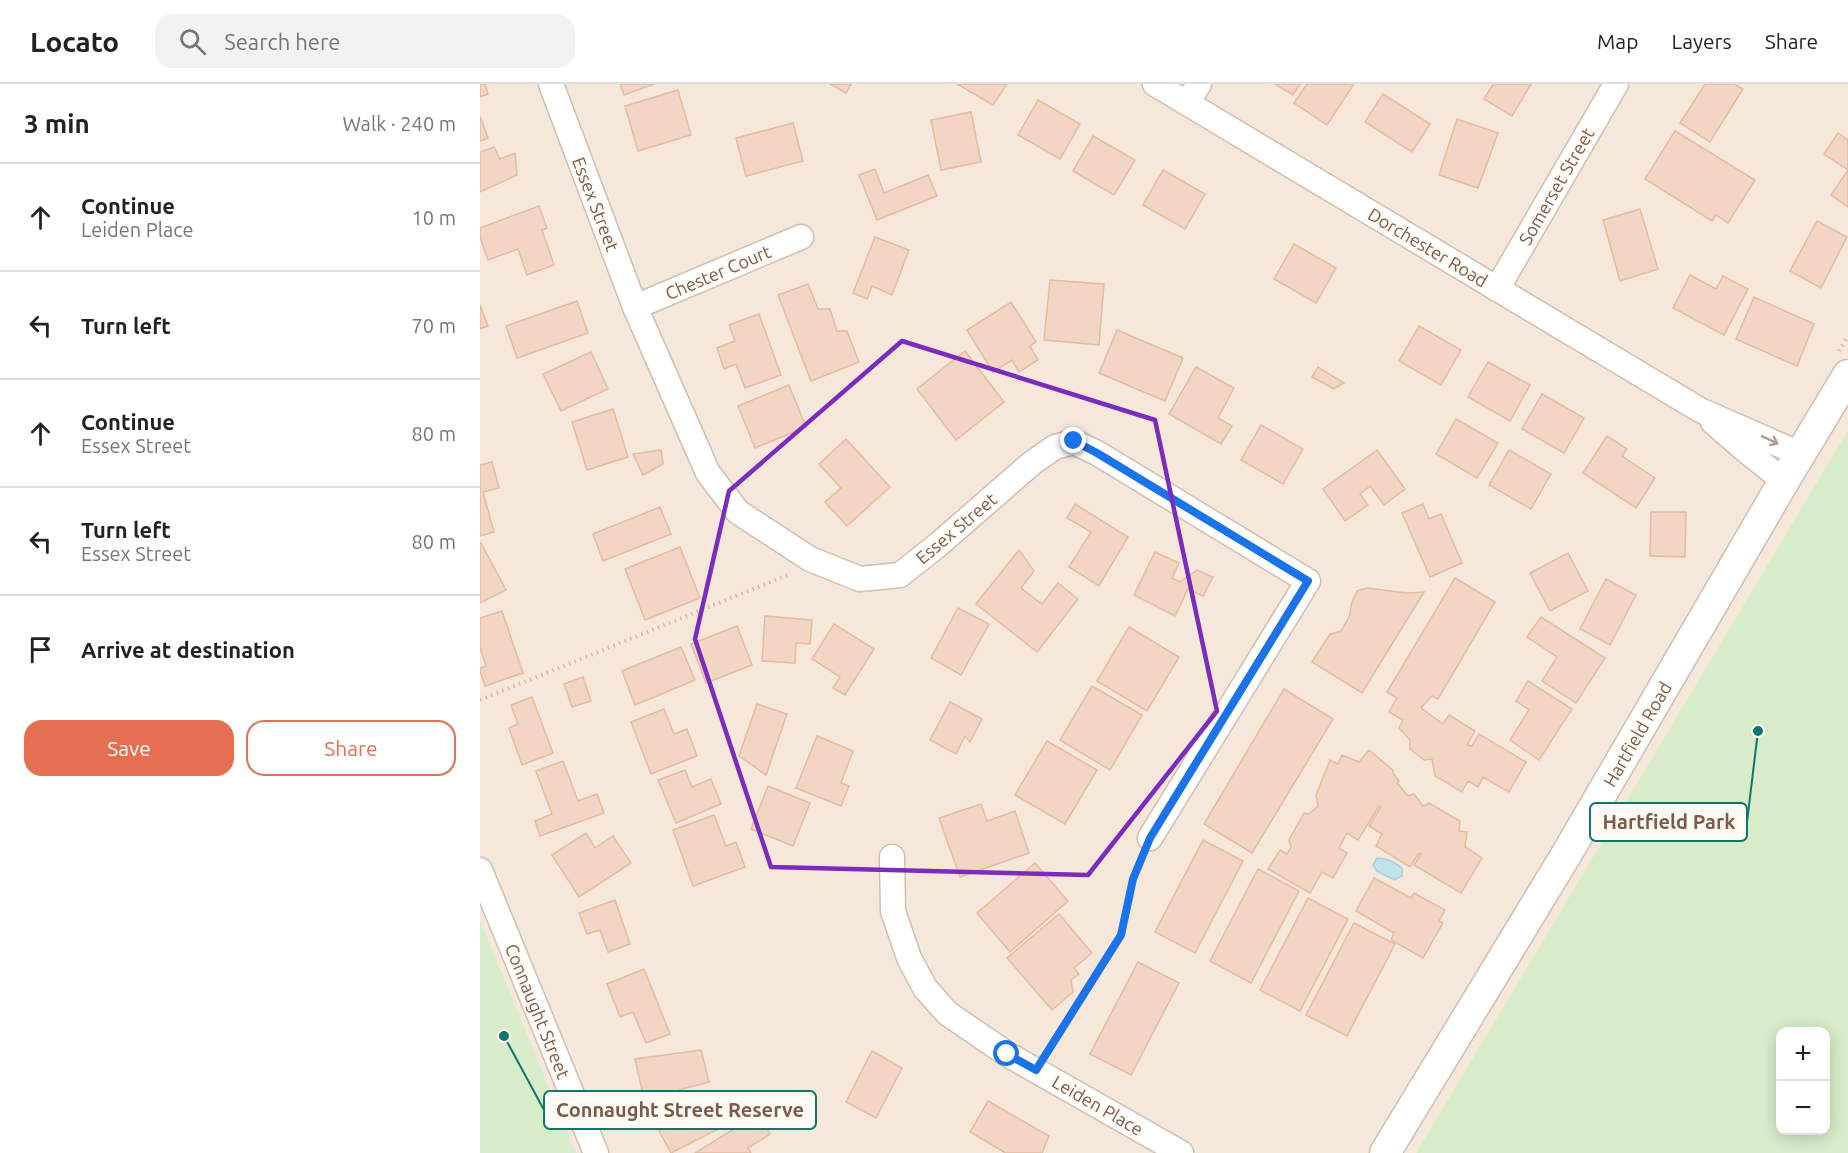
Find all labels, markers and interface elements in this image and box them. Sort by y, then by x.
search box [155,14,575,68]
icon: search [176,25,209,58]
text: Locato [30,26,119,57]
text: Search here [224,29,340,54]
text: Map [1597,29,1638,53]
text: Layers [1671,29,1732,53]
text: Share [1765,29,1818,53]
text: 3 min [24,109,90,138]
text: Walk · 240 m [343,112,456,135]
street label: Somerset Street [1514,124,1598,248]
street label: Essex Street [569,154,623,254]
text: Continue [81,193,175,218]
icon: ahead [24,201,57,234]
street label: Dorchester Road [1365,203,1491,291]
text: 10 m [412,206,456,229]
text: Leiden Place [81,218,194,241]
street label: Chester Court [662,241,774,303]
icon: left [24,309,57,342]
text: Turn left [81,313,171,338]
text: 70 m [412,314,456,337]
text: Continue [81,409,175,434]
icon: ahead [24,417,57,450]
text: 80 m [412,422,456,445]
route end [1060,427,1086,453]
text: Essex Street [81,434,191,457]
one-way arrow [1760,434,1778,446]
street label: Essex Street [912,488,1000,568]
text: Turn left [81,517,171,542]
icon: left [24,525,57,558]
text: 80 m [412,530,456,553]
text: Essex Street [81,542,191,565]
icon: arrive [24,633,57,666]
text: Arrive at destination [81,637,295,662]
street label: Hartfield Road [1599,678,1675,790]
button: Save [24,720,234,776]
button: Share [246,720,456,776]
callout: Hartfield Park [1590,803,1747,841]
text: Hartfield Park [1603,810,1735,833]
street label: Connaught Street [502,941,574,1081]
map controls [1776,1027,1830,1135]
button: + [1776,1027,1830,1081]
route start [993,1040,1019,1066]
street label: Leiden Place [1049,1071,1147,1139]
button: − [1776,1081,1830,1135]
callout: Connaught Street Reserve [544,1091,816,1129]
text: Connaught Street Reserve [556,1098,804,1121]

